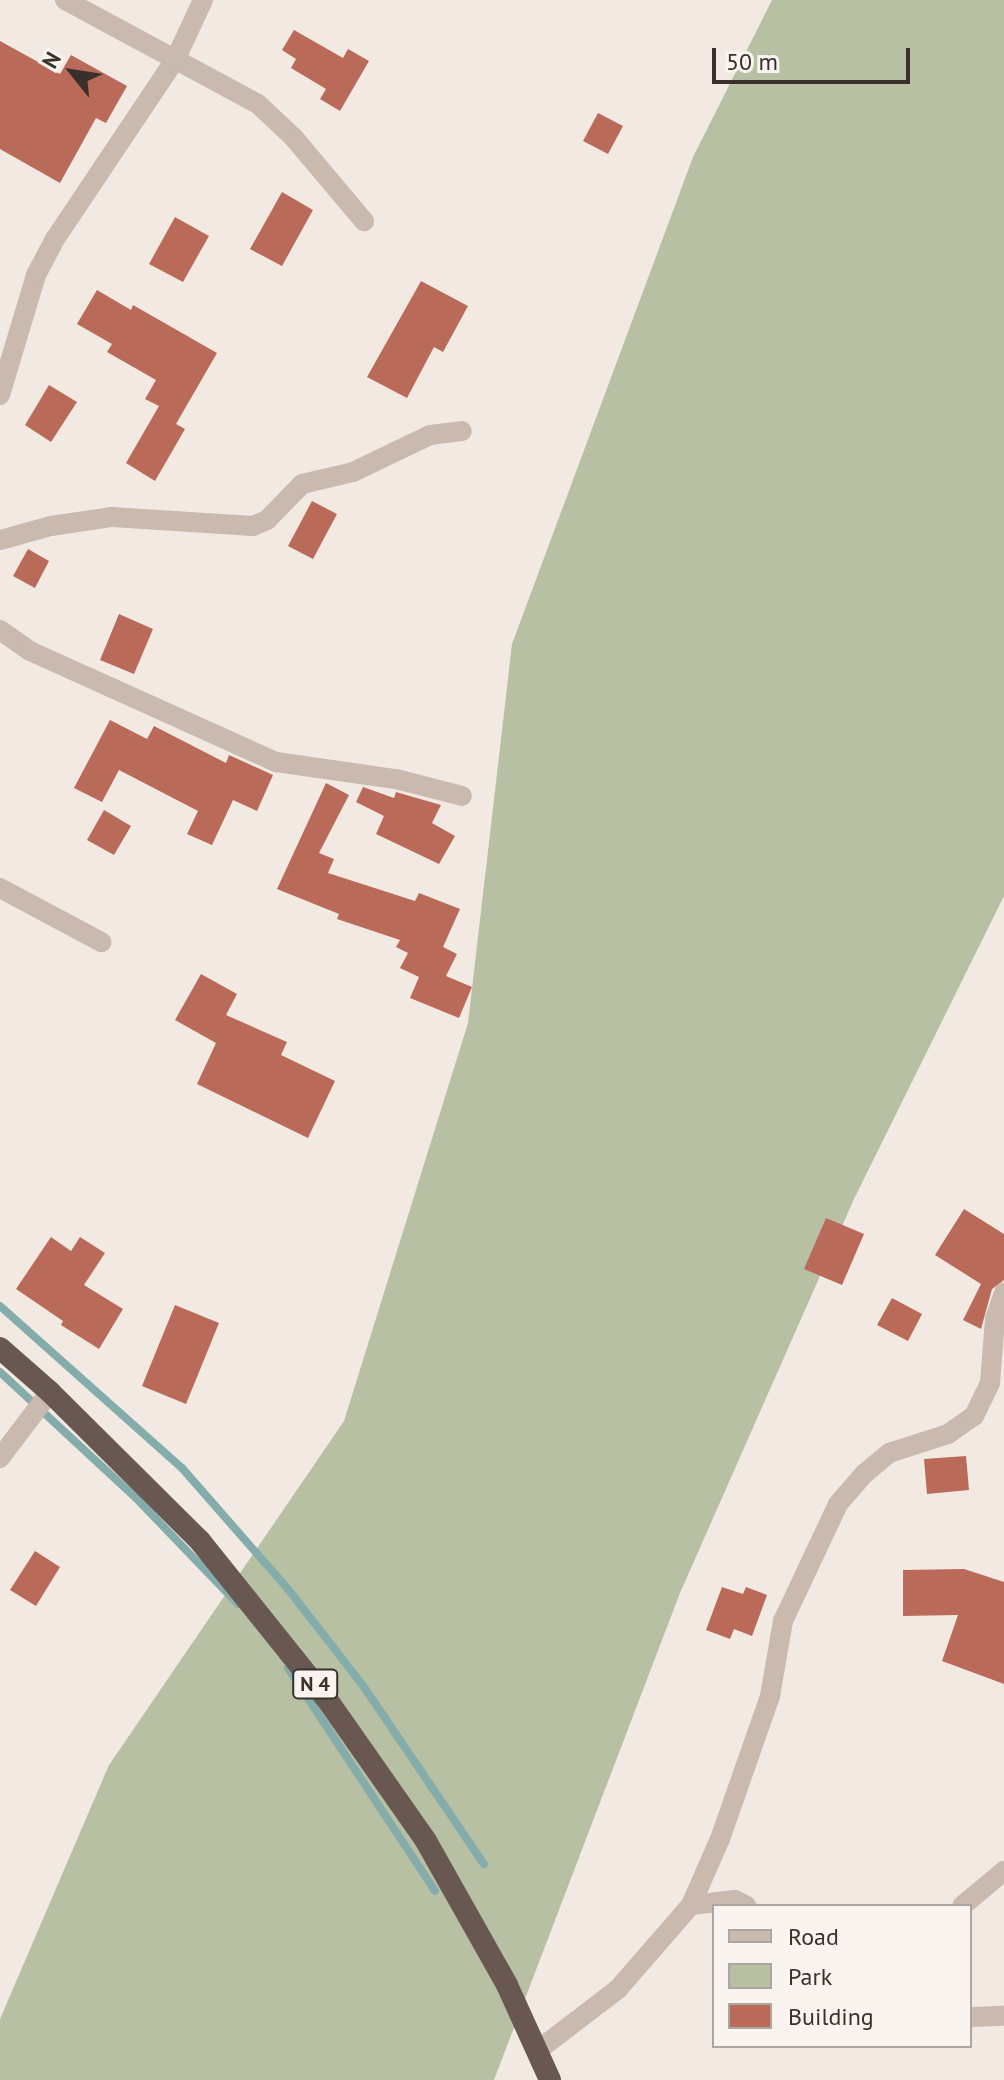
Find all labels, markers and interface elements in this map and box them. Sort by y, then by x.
north arrow [32,32,112,112]
scale bar [716,32,914,82]
text: 50 m [726,46,778,77]
text: N [35,47,67,73]
road number: N 4 [291,1668,339,1700]
legend [712,1904,972,2048]
text: Road [788,1921,839,1952]
text: Park [788,1961,832,1992]
text: Building [788,2001,874,2032]

